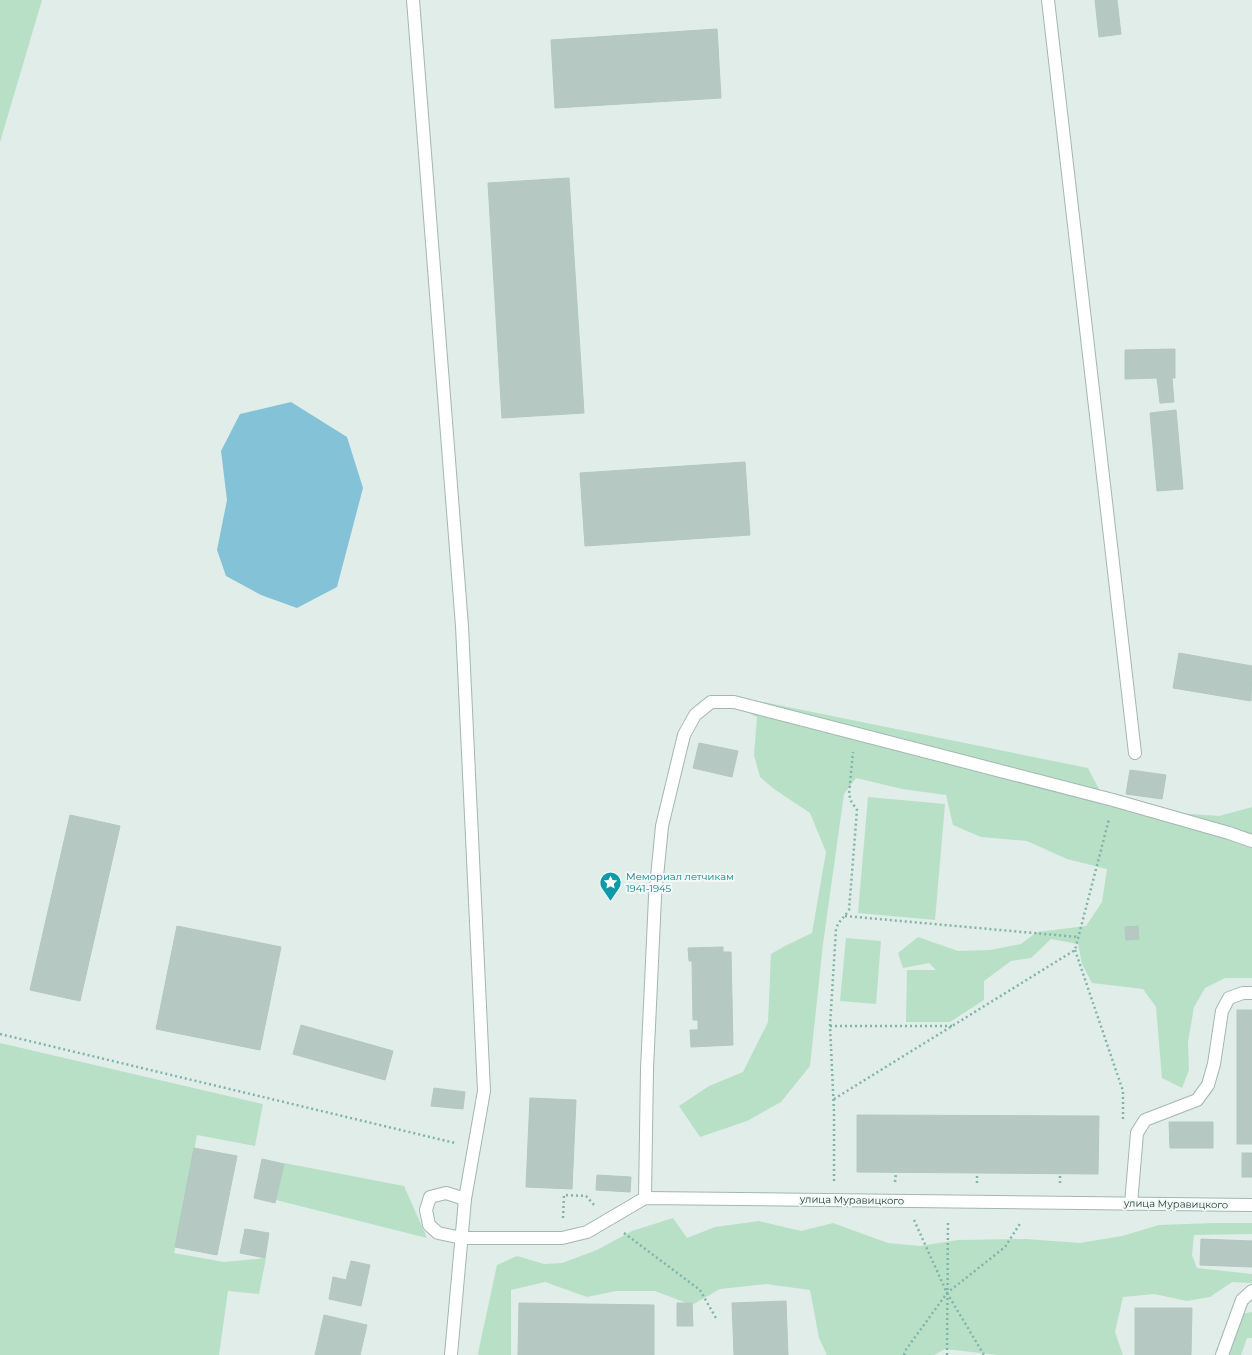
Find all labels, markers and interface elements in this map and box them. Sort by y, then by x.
place icon: Мемориал летчикам 1941-1945 [598,869,624,902]
place label: Мемориал летчикам 1941-1945 [626,870,734,895]
street label: улица Муравицкого [799,1193,904,1207]
street label: улица Муравицкого [1123,1197,1228,1211]

